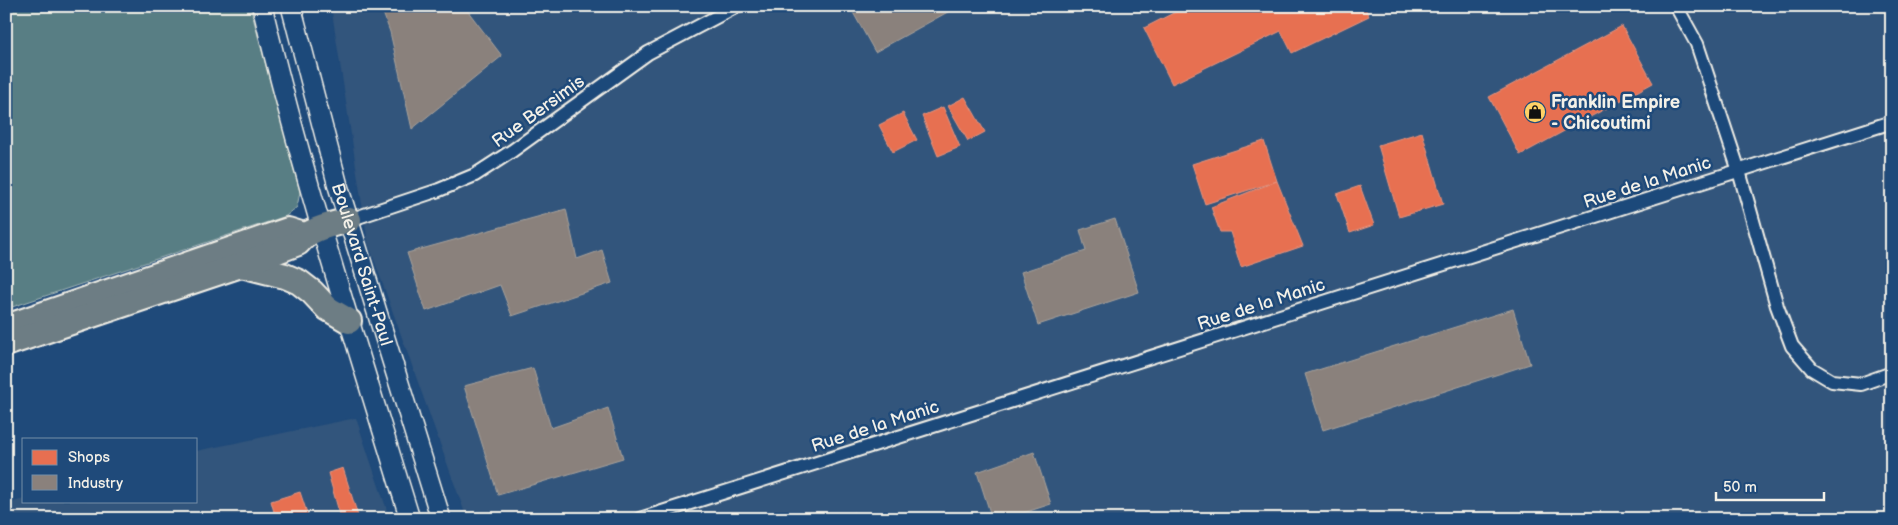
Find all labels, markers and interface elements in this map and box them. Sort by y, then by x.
street label: Rue Bersimis [488,71,589,152]
place label: Franklin Empire - Chicoutimi [1551,92,1680,134]
shop icon: Franklin Empire - Chicoutimi [1523,100,1547,124]
street label: Rue de la Manic [1581,152,1714,213]
street label: Boulevard Saint-Paul [327,181,397,348]
street label: Rue de la Manic [1195,274,1328,335]
street label: Rue de la Manic [809,396,942,457]
legend [22,438,198,502]
text: Shops [68,448,111,467]
scale bar [1716,470,1823,502]
text: Industry [68,474,123,493]
text: 50 m [1723,478,1757,497]

